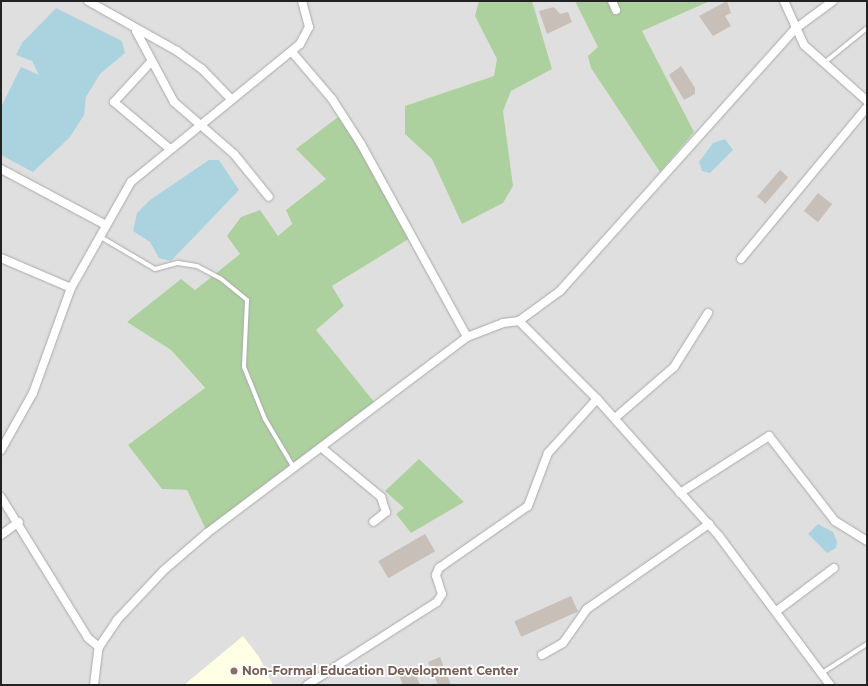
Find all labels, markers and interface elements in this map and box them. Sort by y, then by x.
place label: Non-Formal Education Development Center [242,664,518,678]
marker: Non-Formal Education Development Center [229,666,239,676]

